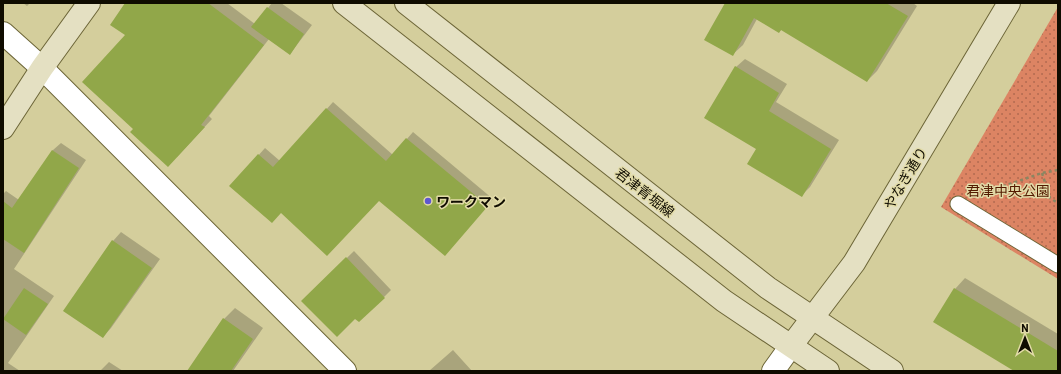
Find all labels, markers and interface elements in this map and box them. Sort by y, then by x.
street label: やなぎ通り [880,144,930,212]
street label: 君津青堀線 [612,164,678,220]
park label: 君津中央公園 [966,182,1050,199]
place label: ワークマン [436,193,506,210]
marker: ワークマン [423,196,433,206]
north arrow [1005,318,1045,358]
text: N [1021,321,1029,334]

